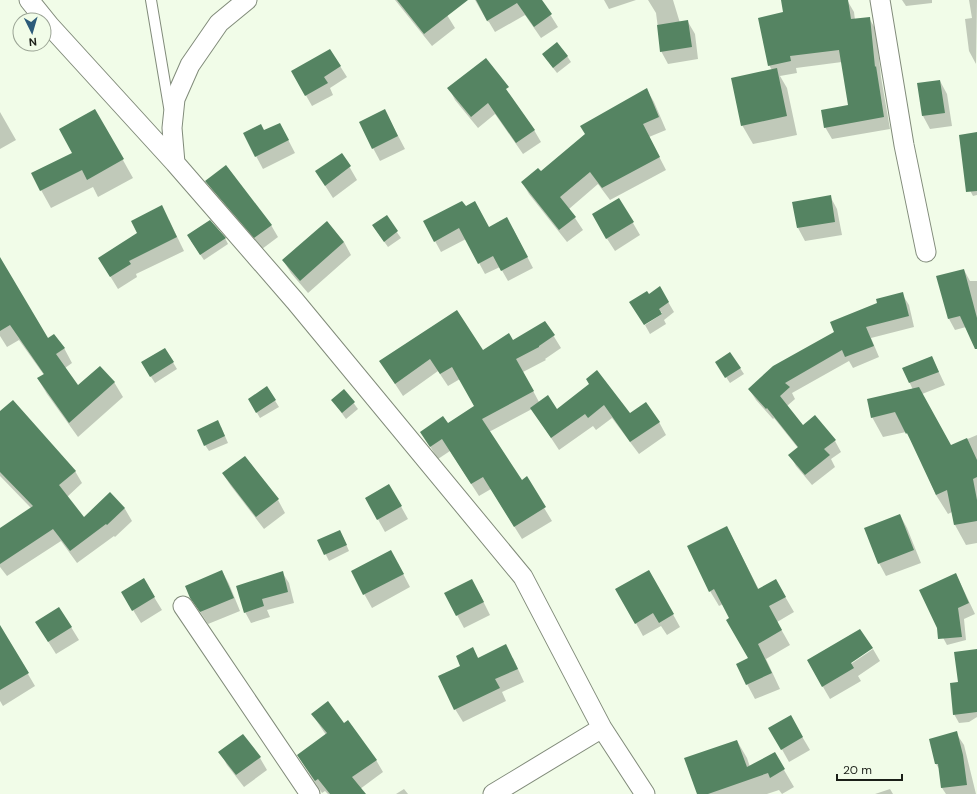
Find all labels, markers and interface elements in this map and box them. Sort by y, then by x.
north arrow [12,12,52,52]
text: N [28,35,37,49]
scale bar [837,756,902,782]
text: 20 m [843,762,872,778]

